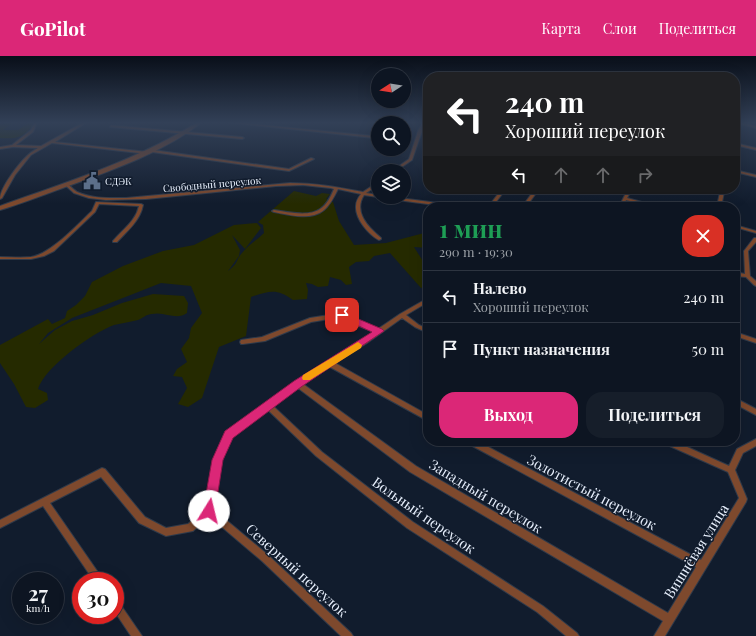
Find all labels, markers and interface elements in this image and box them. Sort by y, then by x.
text: GoPilot [20,15,86,41]
text: Карта [541,19,581,38]
text: Слои [603,19,637,38]
text: Поделиться [659,19,736,38]
north arrow [371,68,411,108]
map controls [371,68,411,204]
text: 240 m [505,83,584,120]
icon: left [439,88,491,140]
button: search [371,116,411,156]
text: Хороший переулок [505,119,665,143]
button: layers [371,164,411,204]
icon: left [508,164,530,186]
icon: ahead [550,164,572,186]
icon: ahead [592,164,614,186]
icon: right [634,164,656,186]
public building icon: СДЭК [82,171,102,191]
street label: Свободный переулок [162,173,262,195]
place label: СДЭК [105,174,132,188]
text: 1 мин [439,212,503,244]
button: close [682,215,724,257]
text: 290 m · 19:30 [439,243,513,260]
text: Налево [473,278,526,298]
icon: left [439,286,461,308]
text: 240 m [683,287,724,307]
pin [325,298,359,332]
text: Хороший переулок [473,298,589,315]
icon: arrive [331,304,353,326]
icon: arrive [439,338,461,360]
text: Пункт назначения [473,339,610,359]
text: 50 m [692,339,724,359]
button: Выход [439,392,578,438]
button: Поделиться [586,392,724,438]
street label: Золотистый переулок [524,450,660,534]
street label: Западный переулок [426,455,546,537]
street label: Вольный переулок [369,472,479,558]
position arrow [188,490,230,532]
street label: Вишнёвая улица [659,500,733,602]
street label: Северный переулок [242,519,352,621]
speed limit sign: 30 [72,572,124,624]
text: 27 [28,579,48,606]
text: km/h [26,601,50,615]

